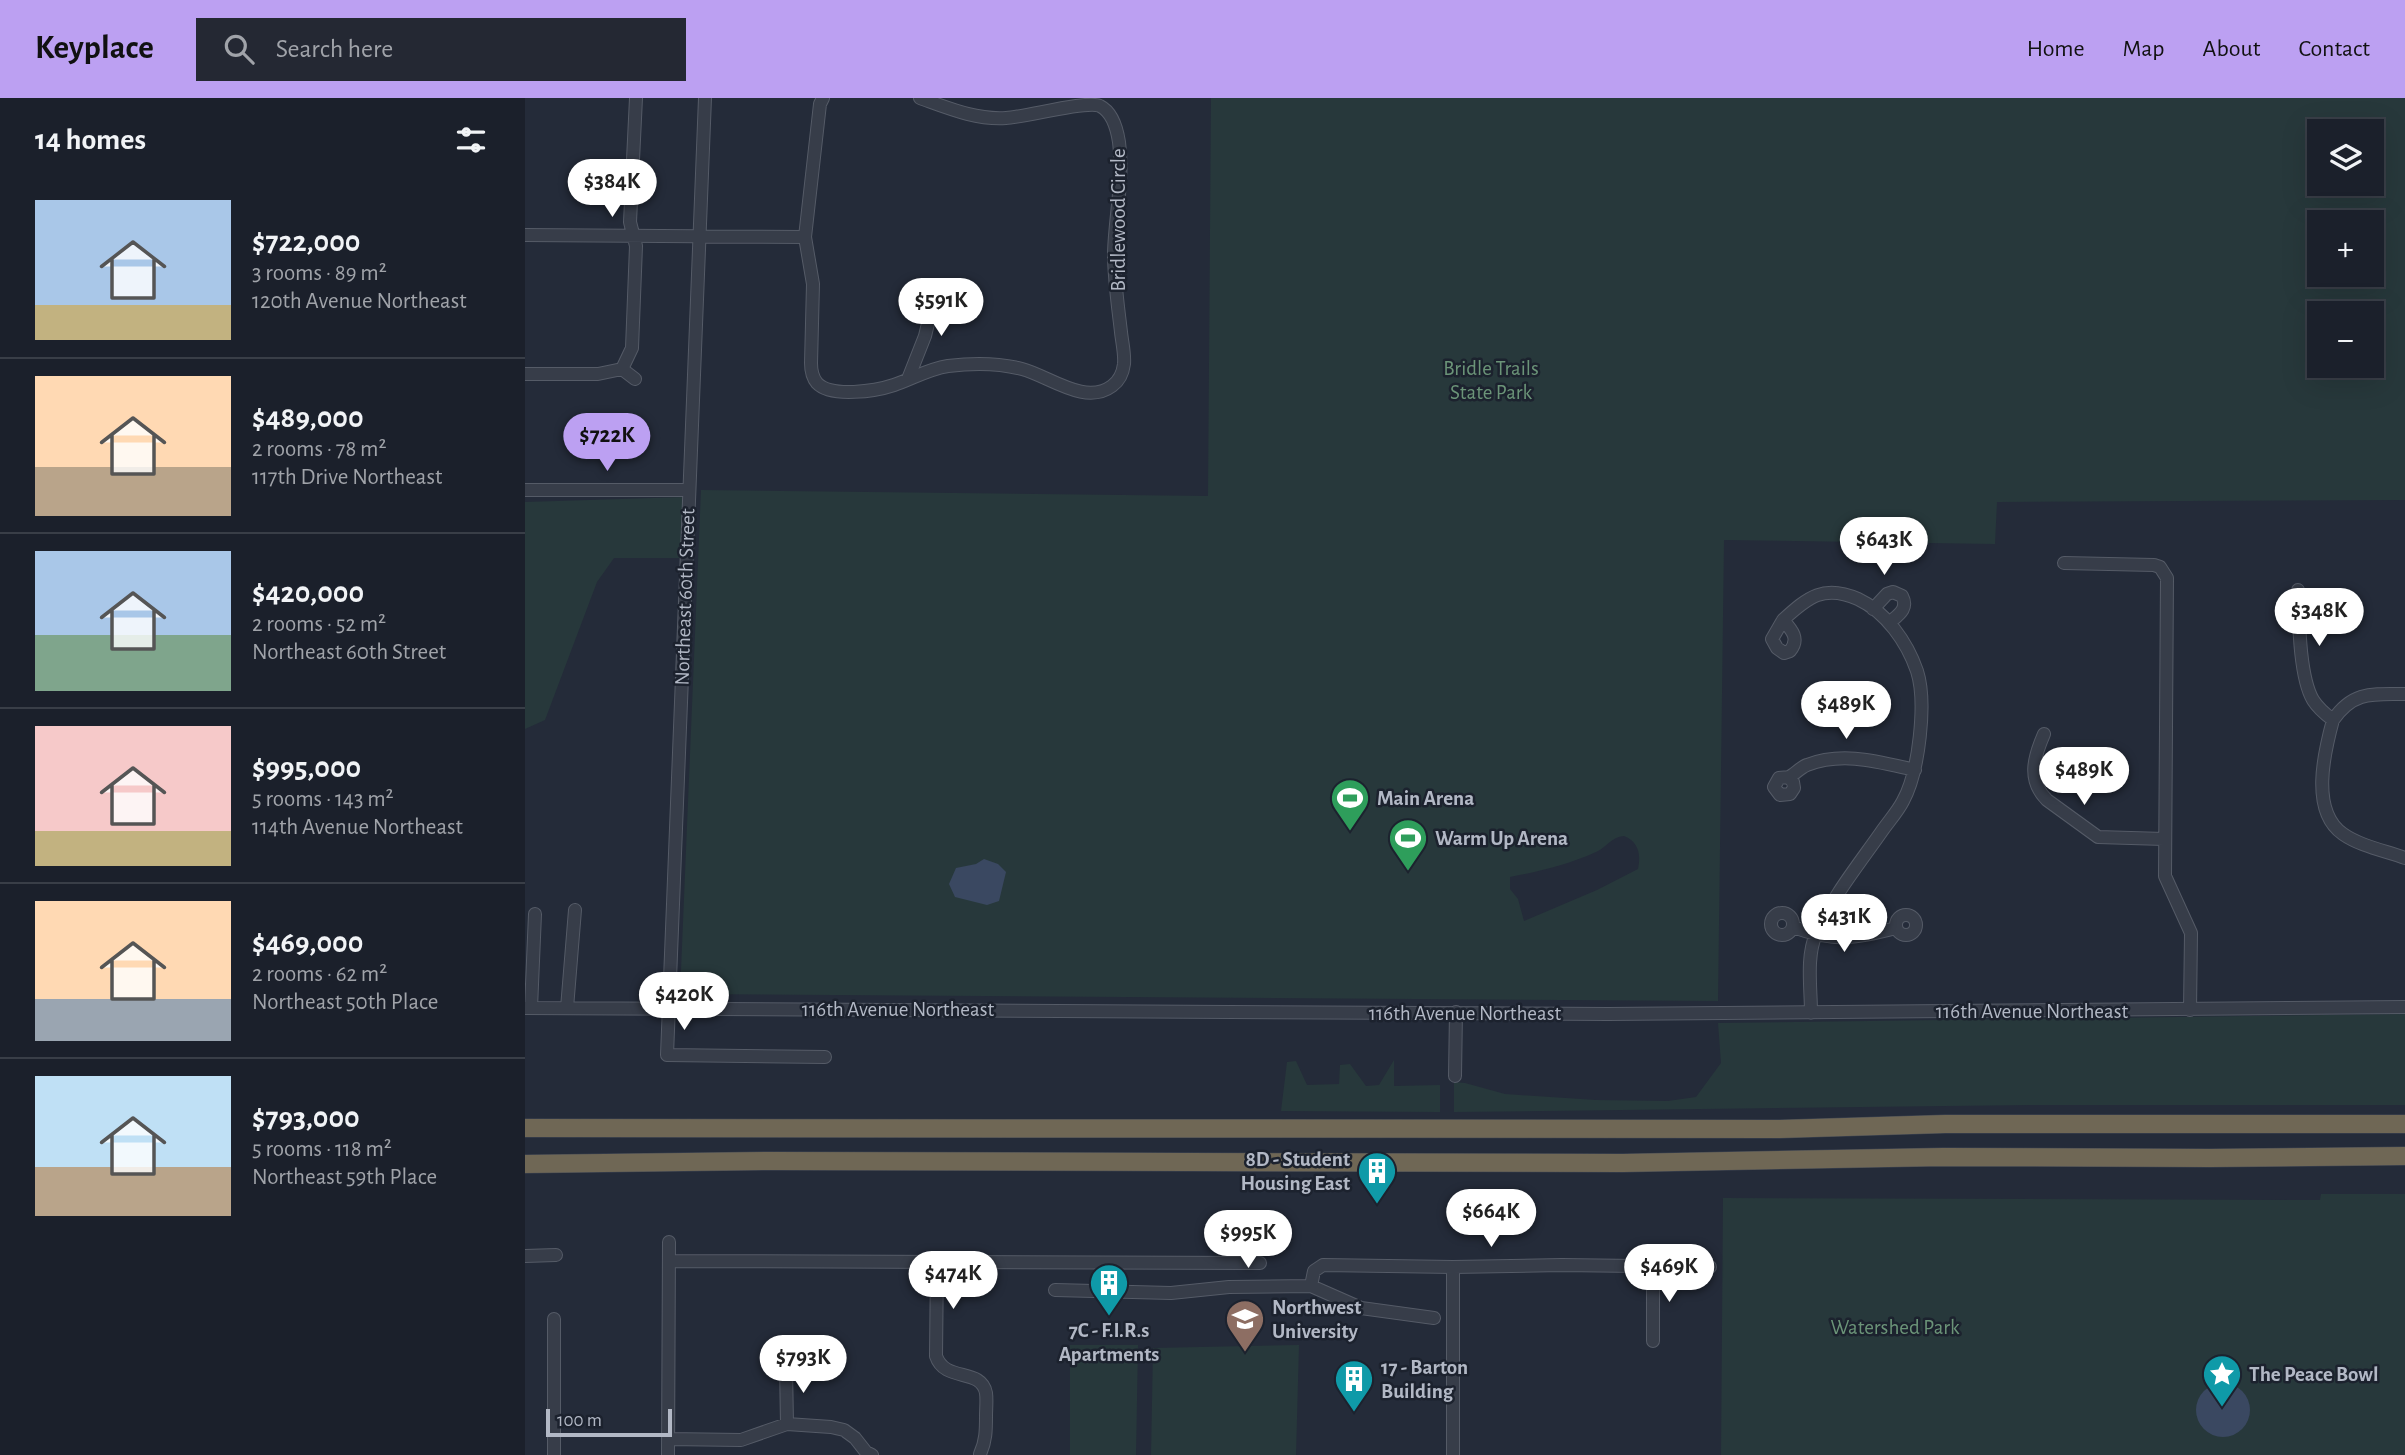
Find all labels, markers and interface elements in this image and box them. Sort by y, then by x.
search box [196,18,686,81]
icon: search [220,30,258,68]
text: Keyplace [35,32,154,65]
text: Search here [276,36,393,62]
text: Home [2027,37,2085,61]
text: Map [2123,37,2165,61]
text: About [2203,37,2260,61]
text: Contact [2298,37,2370,61]
map controls [2307,119,2384,378]
button: layers [2307,119,2384,196]
icon: filters [452,121,490,159]
text: 14 homes [35,125,146,155]
street label: Bridlewood Circle [1108,148,1129,292]
pin: $384K [563,159,661,219]
text: $384K [584,170,640,193]
button: + [2307,210,2384,287]
text: $722,000 [252,227,360,257]
icon: home [91,228,175,312]
text: 3 rooms · 89 m² [252,262,387,285]
pin: $591K [892,278,990,338]
text: $591K [914,289,968,312]
text: 120th Avenue Northeast [252,290,467,313]
button: − [2307,301,2384,378]
park label: Bridle Trails State Park [1443,358,1539,403]
text: $489,000 [252,403,364,433]
icon: home [91,404,175,488]
pin: $722K [558,414,656,473]
text: $722K [579,424,635,447]
text: 2 rooms · 78 m² [252,438,387,461]
text: 117th Drive Northeast [252,466,442,489]
street label: Northeast 60th Street [671,508,699,686]
pin: $643K [1835,518,1933,577]
text: $643K [1856,528,1912,551]
text: $420,000 [252,578,364,608]
icon: home [91,579,175,663]
pin: $348K [2270,588,2368,648]
text: $348K [2291,599,2347,622]
text: 2 rooms · 52 m² [252,613,386,636]
text: Northeast 60th Street [252,641,446,664]
pin: $489K [1797,682,1895,741]
text: $489K [1817,692,1875,715]
pin: $489K [2035,748,2133,807]
text: $995,000 [252,753,361,783]
icon: home [91,754,175,838]
text: $489K [2055,758,2113,781]
sports icon: Main Arena [1329,777,1371,832]
text: 5 rooms · 143 m² [252,788,394,811]
place label: Main Arena [1377,788,1474,809]
text: 114th Avenue Northeast [252,816,463,839]
sports icon: Warm Up Arena [1387,817,1429,872]
place label: Warm Up Arena [1435,828,1568,849]
pin: $431K [1795,894,1893,954]
text: $431K [1817,905,1871,928]
text: $469,000 [252,928,363,958]
icon: home [91,929,175,1013]
text: 2 rooms · 62 m² [252,963,387,986]
pin: $420K [635,972,733,1032]
text: $420K [655,983,713,1006]
text: Northeast 50th Place [252,991,438,1014]
street label: 116th Avenue Northeast [802,999,994,1020]
street label: 116th Avenue Northeast [1936,1001,2128,1022]
street label: 116th Avenue Northeast [1369,1003,1561,1024]
text: $793,000 [252,1103,360,1133]
icon: home [91,1104,175,1188]
text: 5 rooms · 118 m² [252,1138,392,1161]
place label: 8D - Student Housing East [1241,1149,1350,1194]
building icon: 8D - Student Housing East [1356,1150,1398,1205]
text: Northeast 59th Place [252,1166,437,1189]
pin: $664K [1442,1190,1540,1249]
text: $664K [1462,1200,1520,1223]
pin: $995K [1199,1210,1297,1270]
text: $995K [1220,1221,1276,1244]
pin: $469K [1620,1244,1718,1304]
pin: $474K [904,1252,1002,1311]
text: $469K [1640,1255,1698,1278]
text: $474K [925,1262,981,1285]
building icon: 7C - F.I.R.s Apartments [1088,1262,1130,1317]
place label: Northwest University [1272,1297,1361,1342]
school or university icon: Northwest University [1224,1298,1266,1353]
park label: Watershed Park [1830,1317,1960,1338]
place label: 7C - F.I.R.s Apartments [1059,1320,1159,1365]
pin: $793K [754,1336,852,1395]
text: $793K [776,1346,830,1369]
place icon: The Peace Bowl [2201,1353,2243,1408]
place label: 17 - Barton Building [1381,1357,1468,1402]
building icon: 17 - Barton Building [1333,1358,1375,1413]
place label: The Peace Bowl [2249,1364,2378,1385]
scale bar [546,1406,672,1438]
text: 100 m [557,1411,602,1430]

